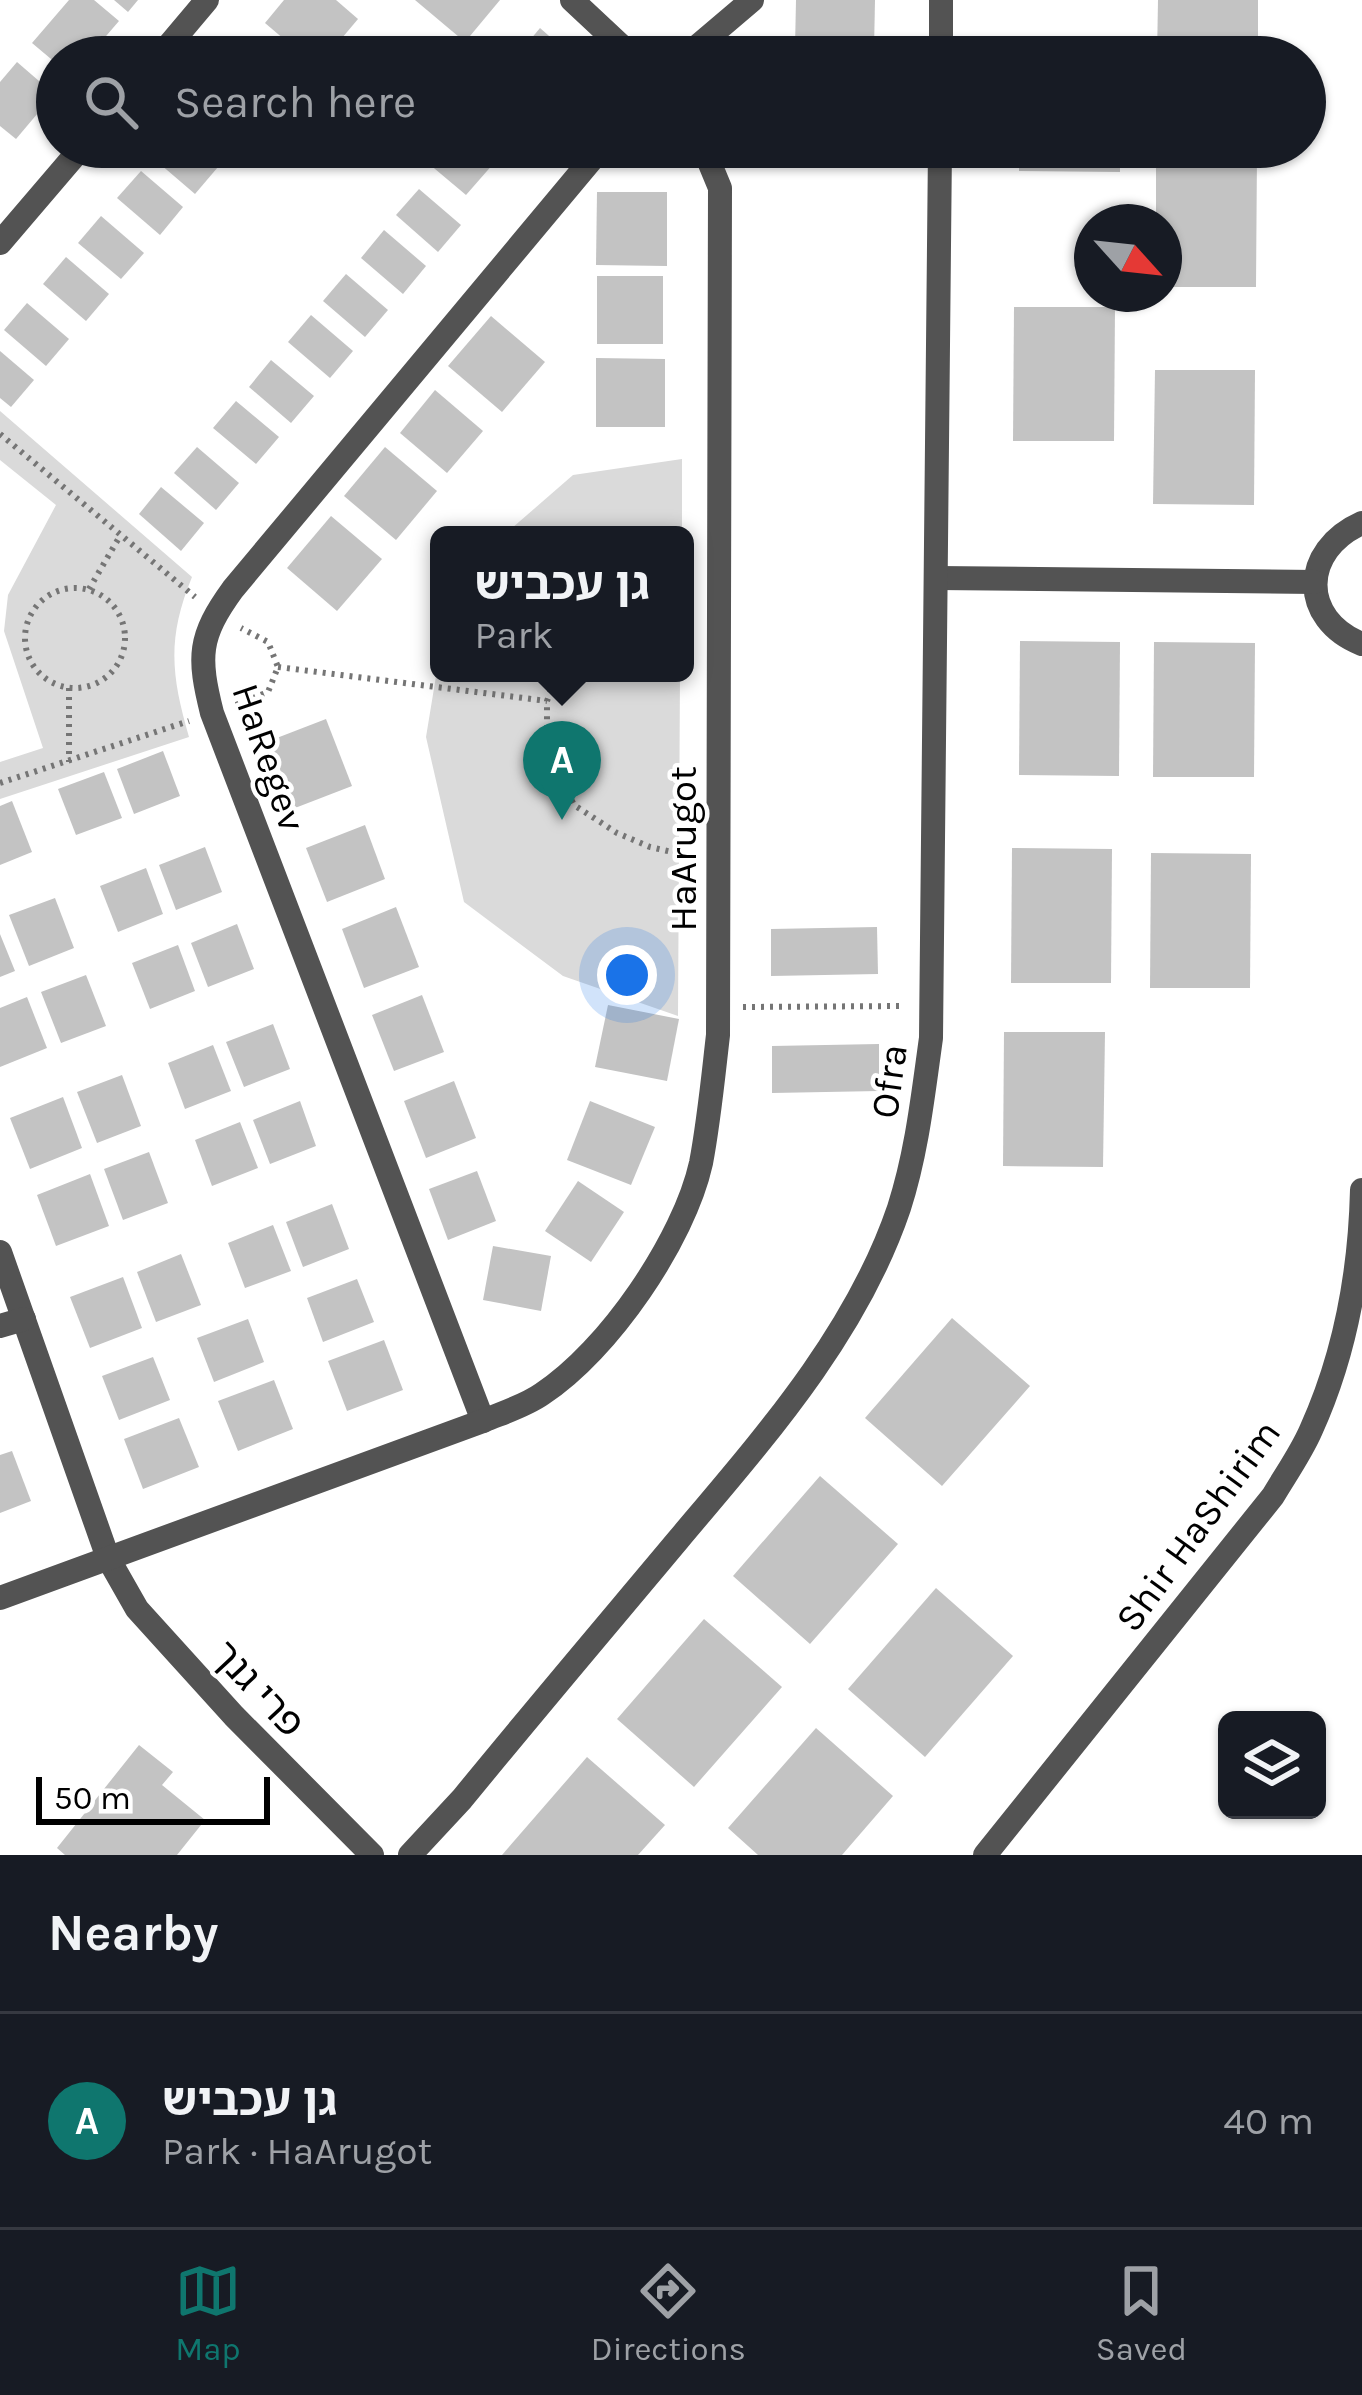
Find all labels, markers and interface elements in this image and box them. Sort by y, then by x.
search box [36,36,1326,168]
icon: search [78,69,144,135]
text: Search here [174,76,416,128]
north arrow [1074,204,1182,312]
popup [430,526,694,682]
text: גן עכביש [474,558,650,610]
text: Park [474,612,554,658]
street label: HaRegev [222,677,316,837]
pin: A [523,721,601,820]
street label: HaArugot [660,766,706,932]
your location [597,945,657,1005]
street label: Ofra [861,1041,917,1121]
street label: Shir HaShirim [1106,1411,1290,1640]
street label: פרי גנך [202,1631,314,1747]
map controls [1218,1711,1326,1819]
button: layers [1218,1711,1326,1819]
scale bar [36,1771,270,1824]
text: 50 m [54,1779,131,1817]
text: Nearby [48,1903,218,1963]
text: גן עכביש [162,2074,337,2126]
text: A [75,2098,99,2144]
text: 40 m [1223,2098,1314,2144]
text: Park · HaArugot [162,2128,432,2174]
tab: Map [175,2258,241,2368]
tab: Directions [591,2258,746,2368]
tab: Saved [1096,2258,1187,2368]

